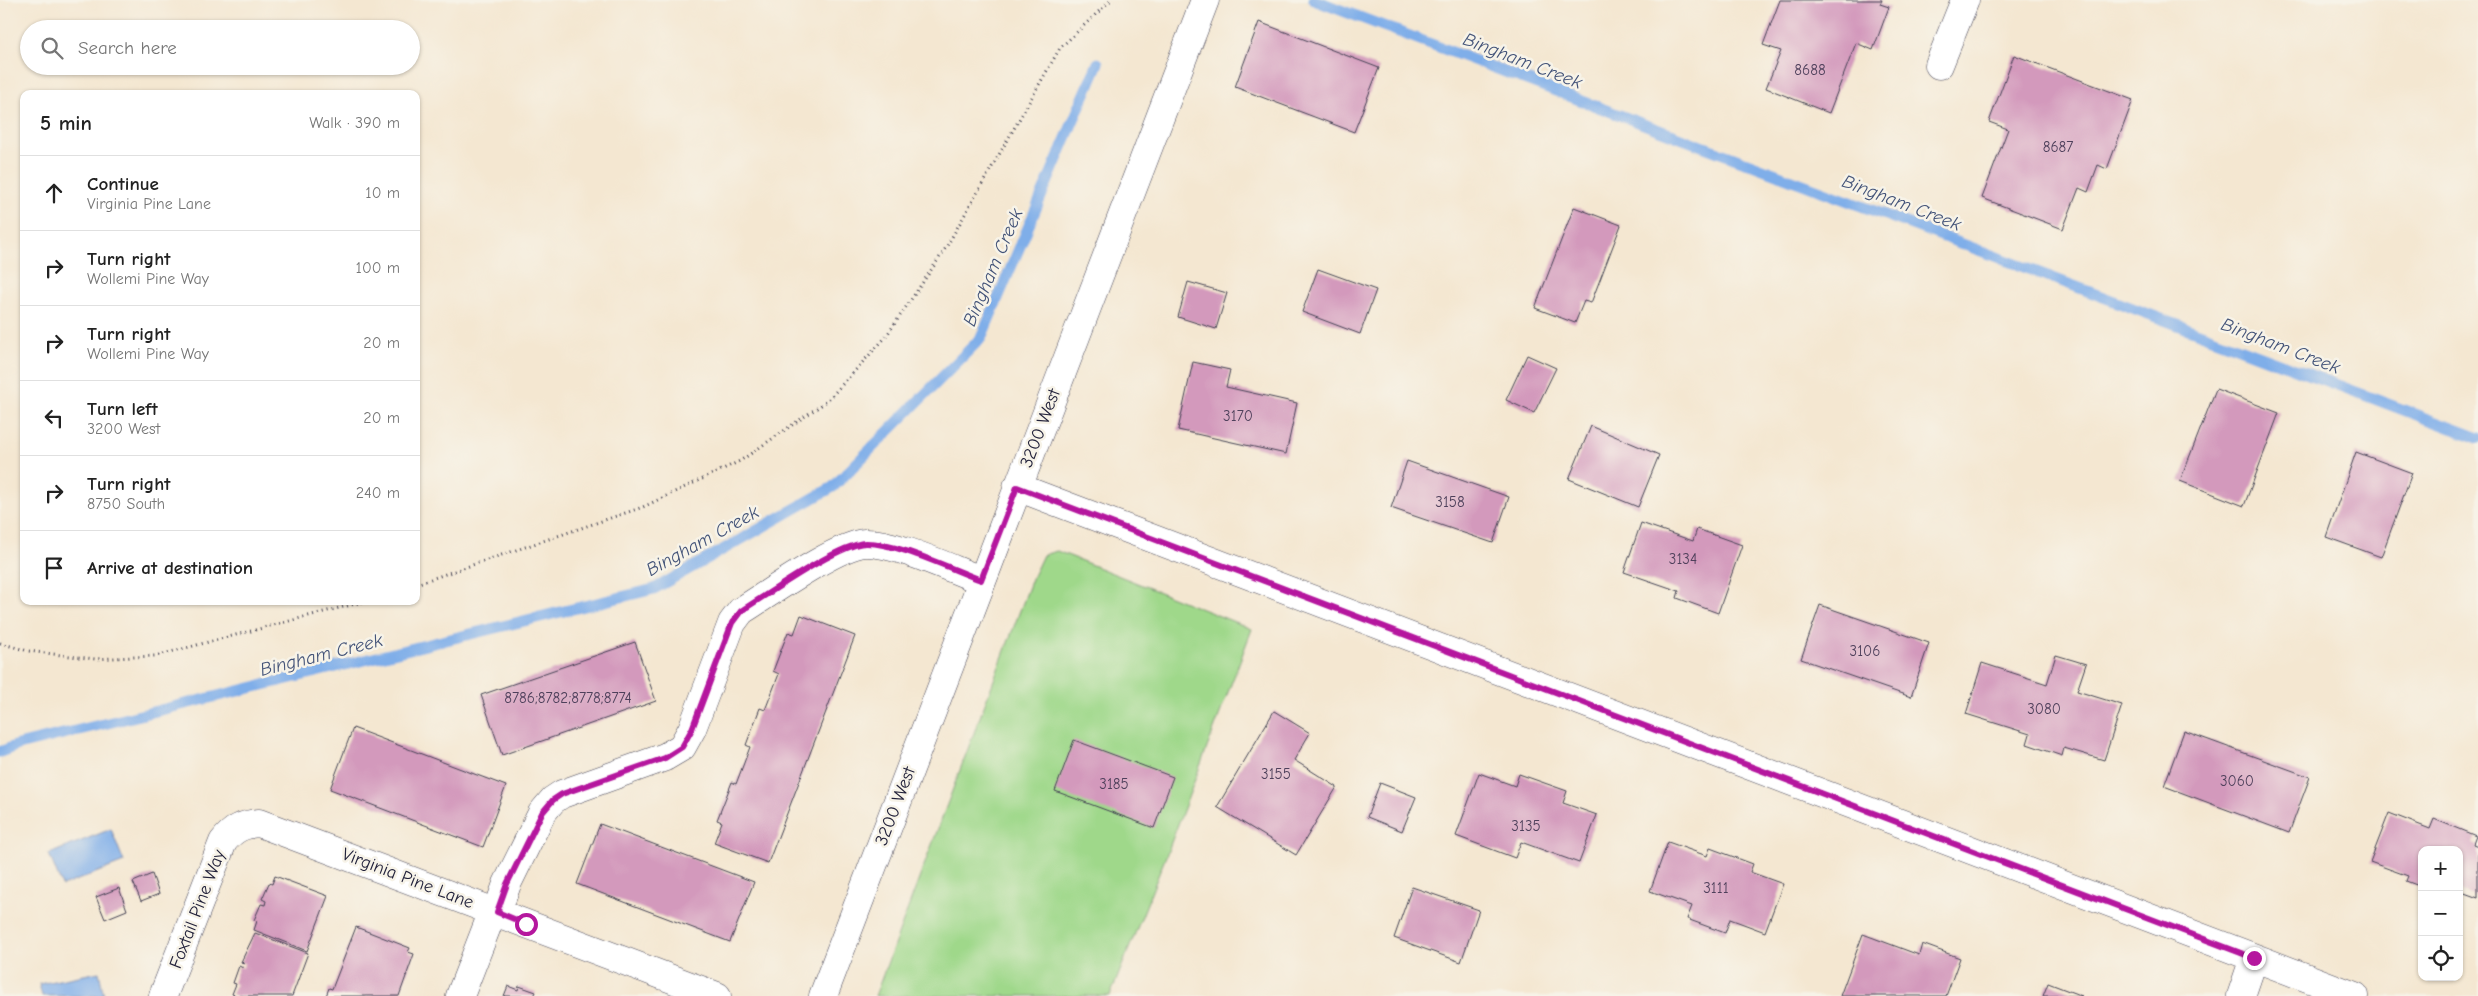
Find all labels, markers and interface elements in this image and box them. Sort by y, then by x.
search box [20,20,420,75]
water label: Bingham Creek [1460,28,1586,94]
icon: search [38,34,66,62]
text: Search here [78,37,177,59]
house number: 8688 [1794,61,1826,79]
text: 5 min [40,111,92,135]
text: Walk · 390 m [309,114,400,132]
house number: 8687 [2043,138,2073,156]
water label: Bingham Creek [1839,170,1965,236]
text: Continue [87,173,159,195]
icon: ahead [40,179,68,207]
text: 10 m [365,184,400,202]
text: Virginia Pine Lane [87,195,211,213]
water label: Bingham Creek [958,205,1028,330]
text: Turn right [87,248,171,270]
icon: right [40,254,68,282]
text: 100 m [356,259,400,277]
text: Wollemi Pine Way [87,270,209,288]
water label: Bingham Creek [2218,313,2344,379]
text: Turn right [87,323,171,345]
icon: right [40,329,68,357]
text: 20 m [363,334,400,352]
text: Wollemi Pine Way [87,345,209,363]
street label: 3200 West [1016,385,1065,470]
text: Turn left [87,398,158,420]
icon: left [40,404,68,432]
house number: 3170 [1223,407,1253,425]
text: 20 m [363,409,400,427]
text: 3200 West [87,420,160,438]
text: Turn right [87,473,171,495]
icon: right [40,479,68,507]
text: 240 m [356,484,400,502]
house number: 3158 [1435,493,1465,511]
text: 8750 South [87,495,165,513]
water label: Bingham Creek [642,500,763,581]
house number: 3134 [1669,550,1697,568]
icon: arrive [40,554,68,582]
text: Arrive at destination [87,557,253,579]
water label: Bingham Creek [258,629,386,681]
house number: 3106 [1850,642,1880,660]
house number: 8786;8782;8778;8774 [504,689,632,707]
house number: 3080 [2027,700,2061,718]
street label: 3200 West [871,763,920,848]
house number: 3155 [1261,765,1291,783]
house number: 3060 [2220,772,2254,790]
house number: 3185 [1099,775,1129,793]
house number: 3135 [1511,817,1541,835]
street label: Virginia Pine Lane [339,844,477,913]
street label: Foxtail Pine Way [165,846,230,972]
map controls [2418,846,2463,981]
button: + [2418,846,2463,891]
house number: 3111 [1703,879,1729,897]
button: − [2418,891,2463,936]
route start [515,913,538,936]
button: locate [2418,936,2463,981]
route end [2243,947,2266,970]

